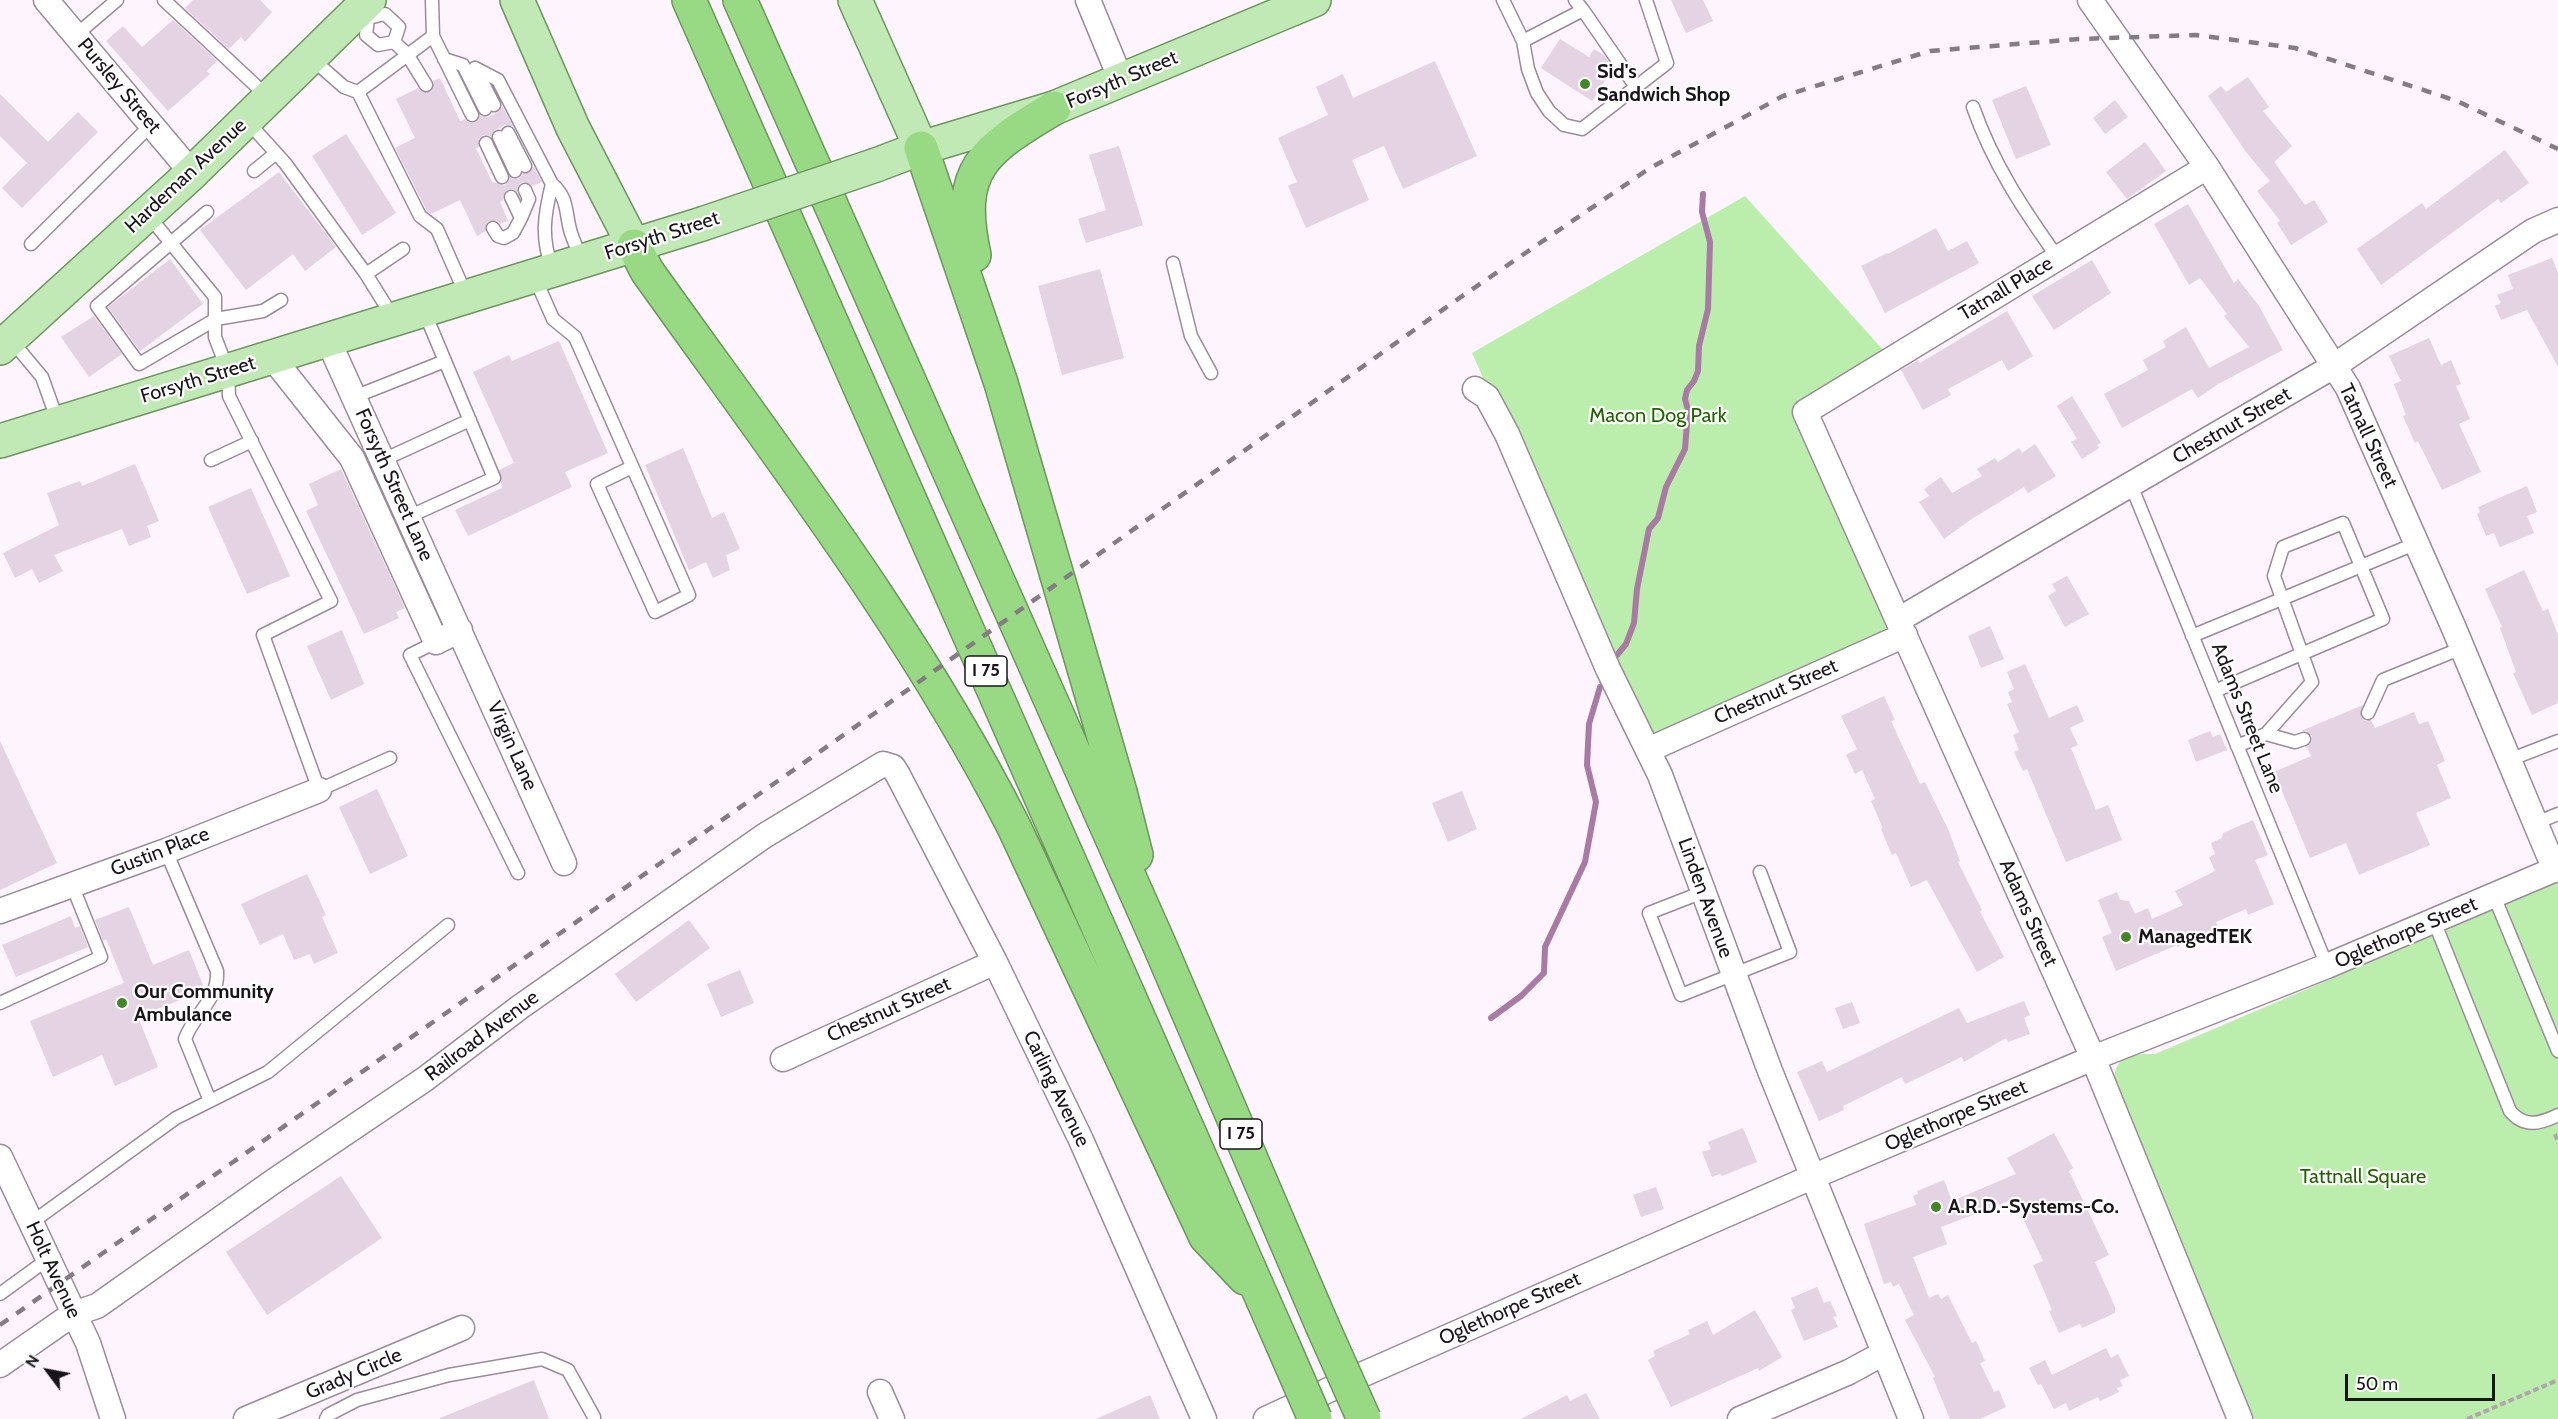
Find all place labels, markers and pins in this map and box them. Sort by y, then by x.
place label: Sid's Sandwich Shop [1597,60,1730,107]
marker: Sid's Sandwich Shop [1578,77,1592,91]
place label: ManagedTEK [2138,925,2252,949]
marker: ManagedTEK [2119,930,2133,944]
place label: Our Community Ambulance [134,980,274,1027]
marker: Our Community Ambulance [115,996,129,1010]
place label: A.R.D.-Systems-Co. [1948,1195,2119,1219]
marker: A.R.D.-Systems-Co. [1929,1200,1943,1214]

